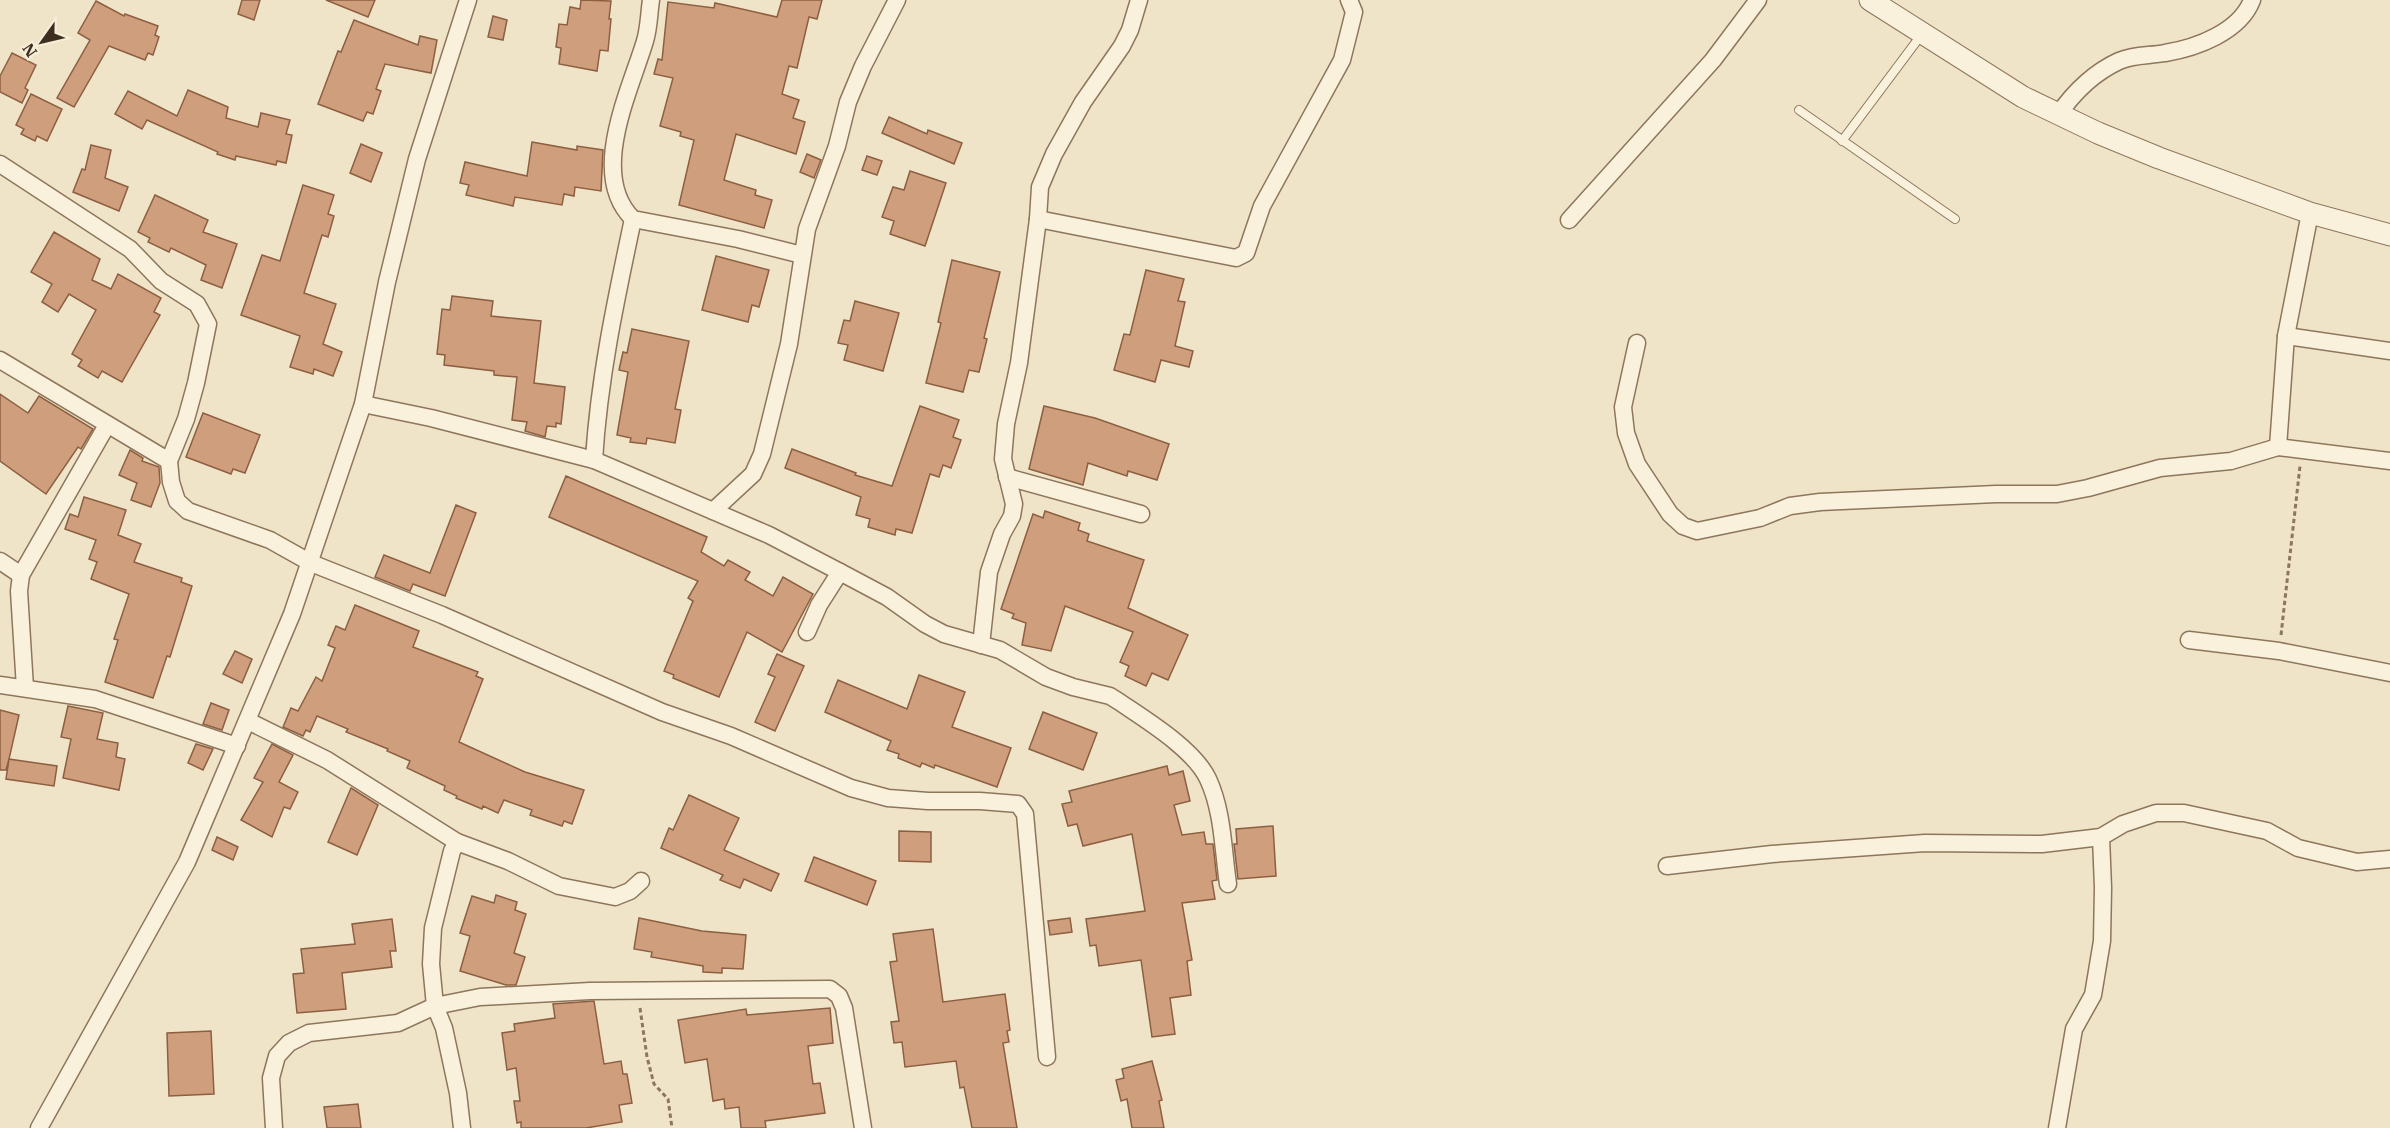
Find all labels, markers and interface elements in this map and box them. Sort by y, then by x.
north arrow [12,12,72,72]
text: N [18,40,41,61]

